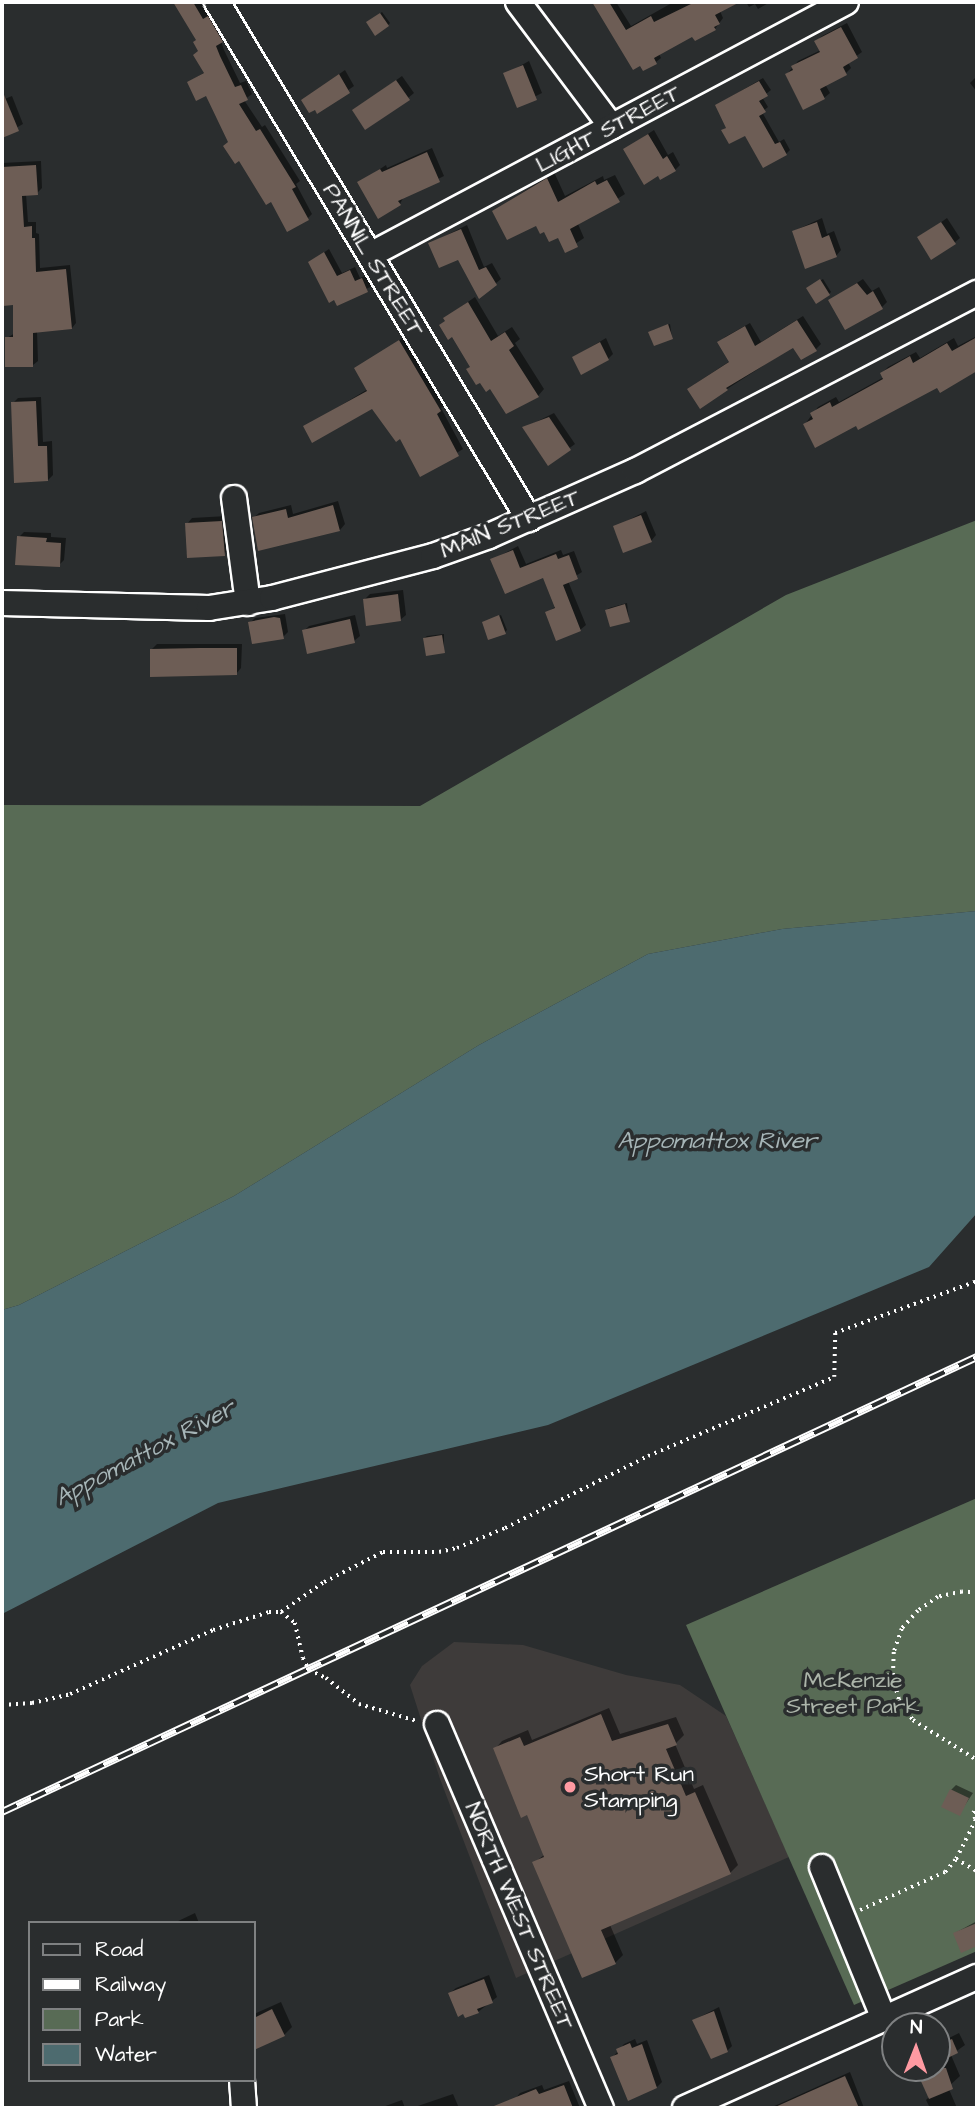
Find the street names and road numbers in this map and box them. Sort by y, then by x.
street label: LIGHT STREET [531,79,685,179]
street label: PANNIL STREET [316,178,430,342]
street label: MAIN STREET [436,483,584,565]
street label: NORTH WEST STREET [459,1798,579,2034]

